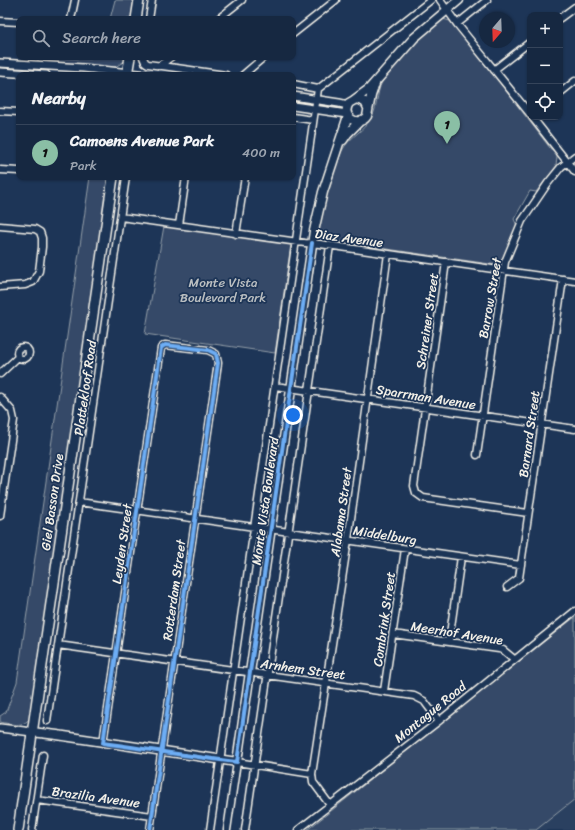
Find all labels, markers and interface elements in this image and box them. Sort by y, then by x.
north arrow [479,12,515,48]
map controls [527,12,563,120]
button: + [527,12,563,48]
search box [16,16,296,60]
text: Search here [62,25,141,51]
icon: search [30,27,52,49]
button: − [527,48,563,84]
text: Nearby [32,83,86,113]
button: locate [527,84,563,120]
pin: 1 [434,111,460,144]
text: Camoens Avenue Park [70,128,214,154]
text: 1 [42,141,48,164]
text: 400 m [242,141,280,164]
text: Park [70,154,97,177]
street label: Diaz Avenue [313,222,385,254]
street label: Barrow Street [472,255,509,340]
park label: Monte Vista Boulevard Park [180,271,266,309]
street label: Schreiner Street [409,271,445,371]
street label: Plattekloof Road [67,338,103,437]
street label: Sparrman Avenue [375,378,478,416]
street label: Barnard Street [512,389,547,479]
your location [283,405,303,425]
street label: Monte Vista Boulevard [245,434,286,567]
street label: Giel Basson Drive [34,452,70,552]
street label: Alabama Street [323,465,359,559]
street label: Leyden Street [105,502,139,586]
street label: Middelburg [351,519,419,551]
street label: Rotterdam Street [156,537,193,642]
street label: Combrink Street [366,570,402,668]
street label: Meerhof Avenue [409,614,505,652]
street label: Arnhem Street [258,652,347,686]
street label: Montague Road [389,675,472,749]
street label: Brazilia Avenue [50,779,142,815]

